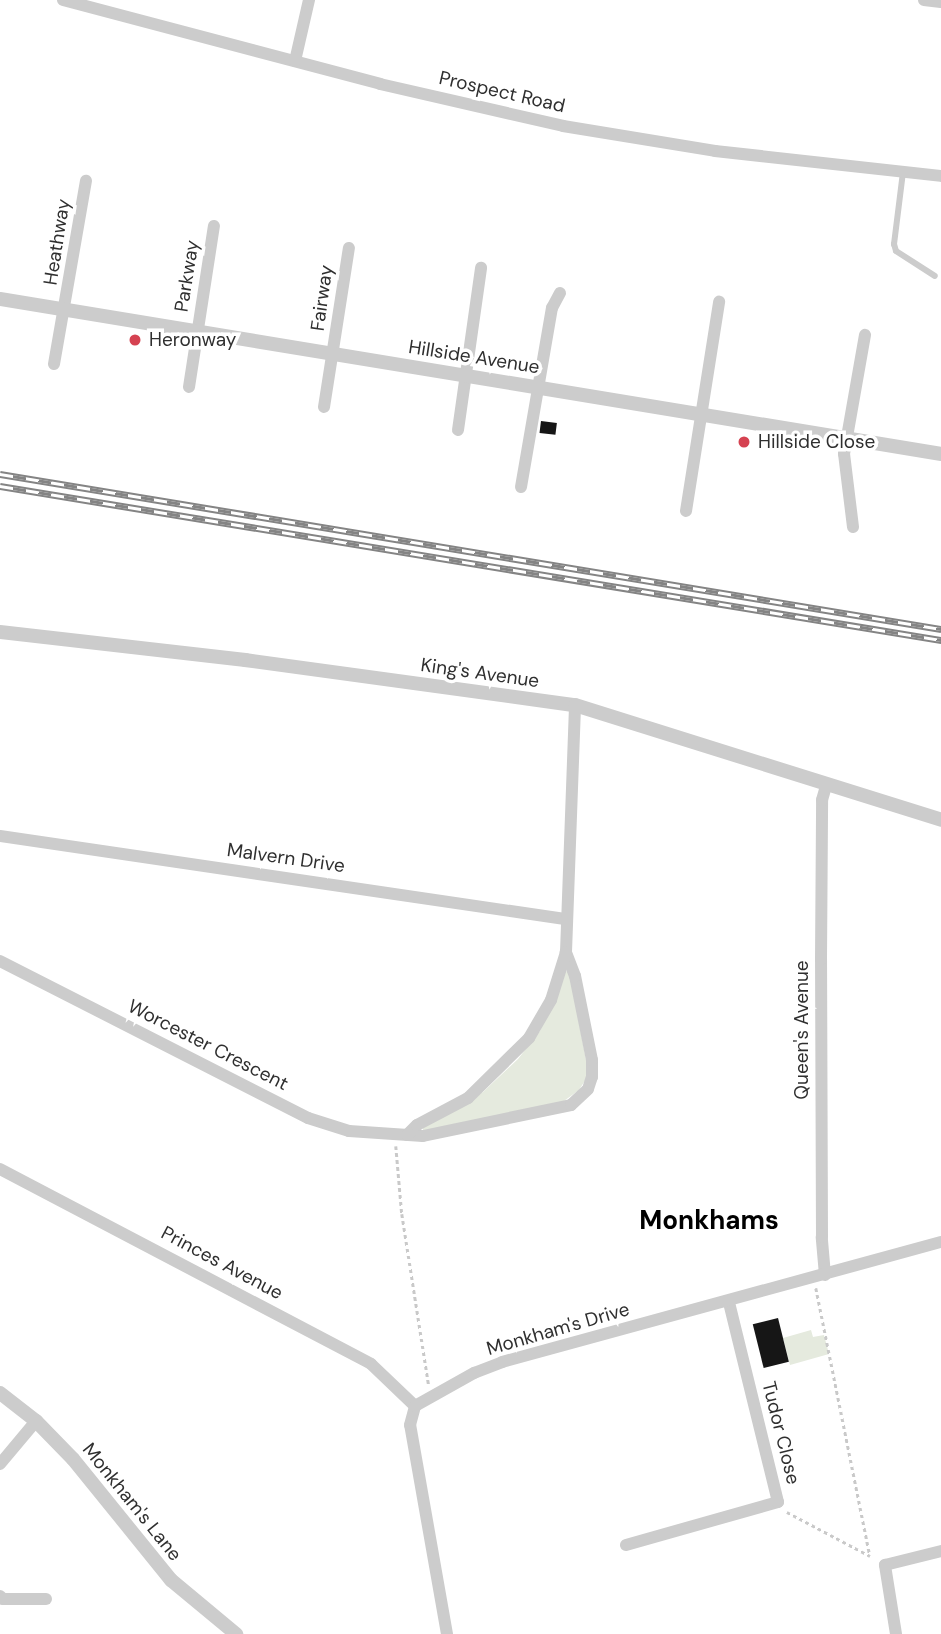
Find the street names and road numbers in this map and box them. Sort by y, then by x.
street label: Prospect Road [437,66,567,118]
street label: Heathway [39,197,75,287]
street label: Parkway [170,239,204,313]
street label: Fairway [306,264,338,332]
street label: Hillside Avenue [407,335,541,379]
street label: King's Avenue [419,653,541,693]
street label: Malvern Drive [226,838,346,878]
street label: Queen's Avenue [791,960,813,1100]
street label: Worcester Crescent [124,995,292,1095]
street label: Princes Avenue [157,1221,287,1305]
street label: Monkham's Drive [484,1298,632,1360]
street label: Tudor Close [757,1379,805,1487]
street label: Monkham's Lane [78,1439,186,1565]

